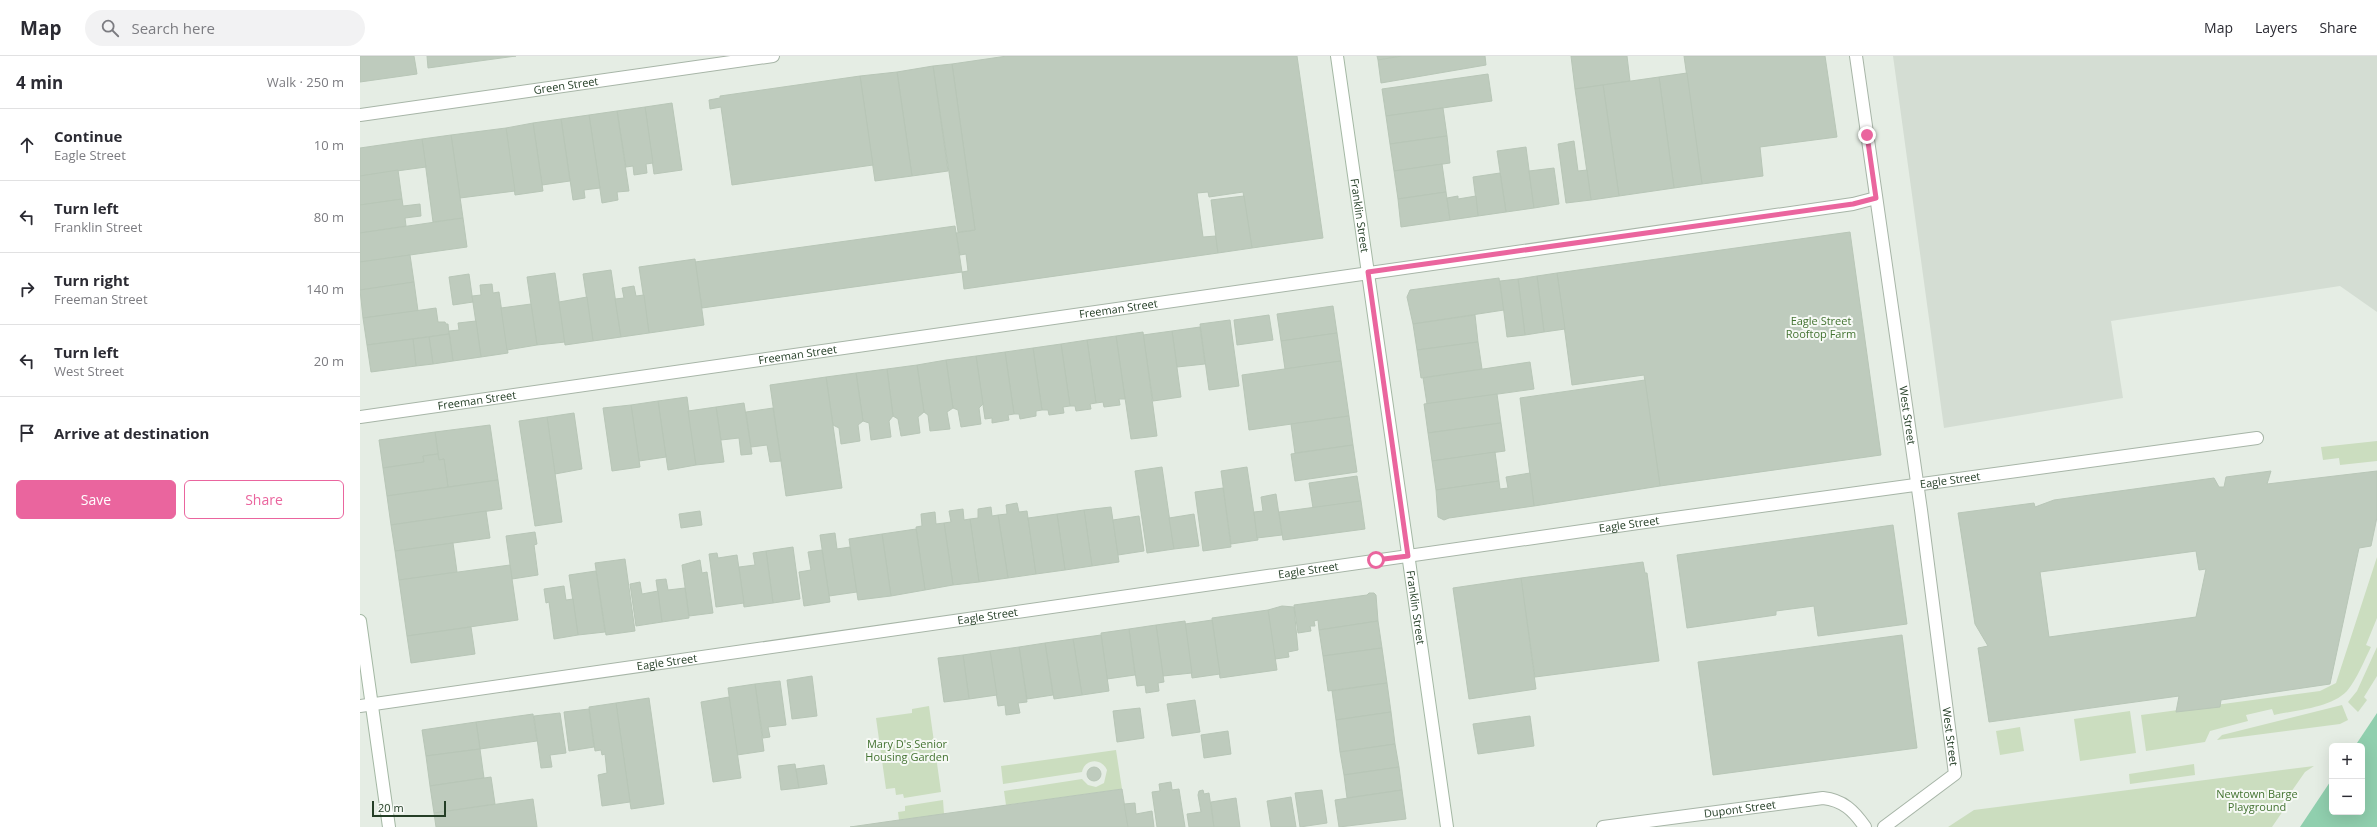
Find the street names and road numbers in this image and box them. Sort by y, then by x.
street label: Green Street [532,73,599,97]
street label: Franklin Street [1348,177,1373,253]
street label: Freeman Street [1078,295,1159,321]
street label: Freeman Street [757,341,838,367]
street label: West Street [1896,385,1920,446]
street label: Freeman Street [436,387,517,413]
street label: Eagle Street [1919,468,1981,491]
street label: Eagle Street [1598,512,1660,536]
street label: Eagle Street [1277,558,1340,581]
street label: Franklin Street [1403,569,1429,645]
street label: Eagle Street [956,604,1019,627]
street label: Eagle Street [636,650,698,673]
street label: West Street [1939,706,1962,767]
street label: Dupont Street [1703,796,1777,821]

